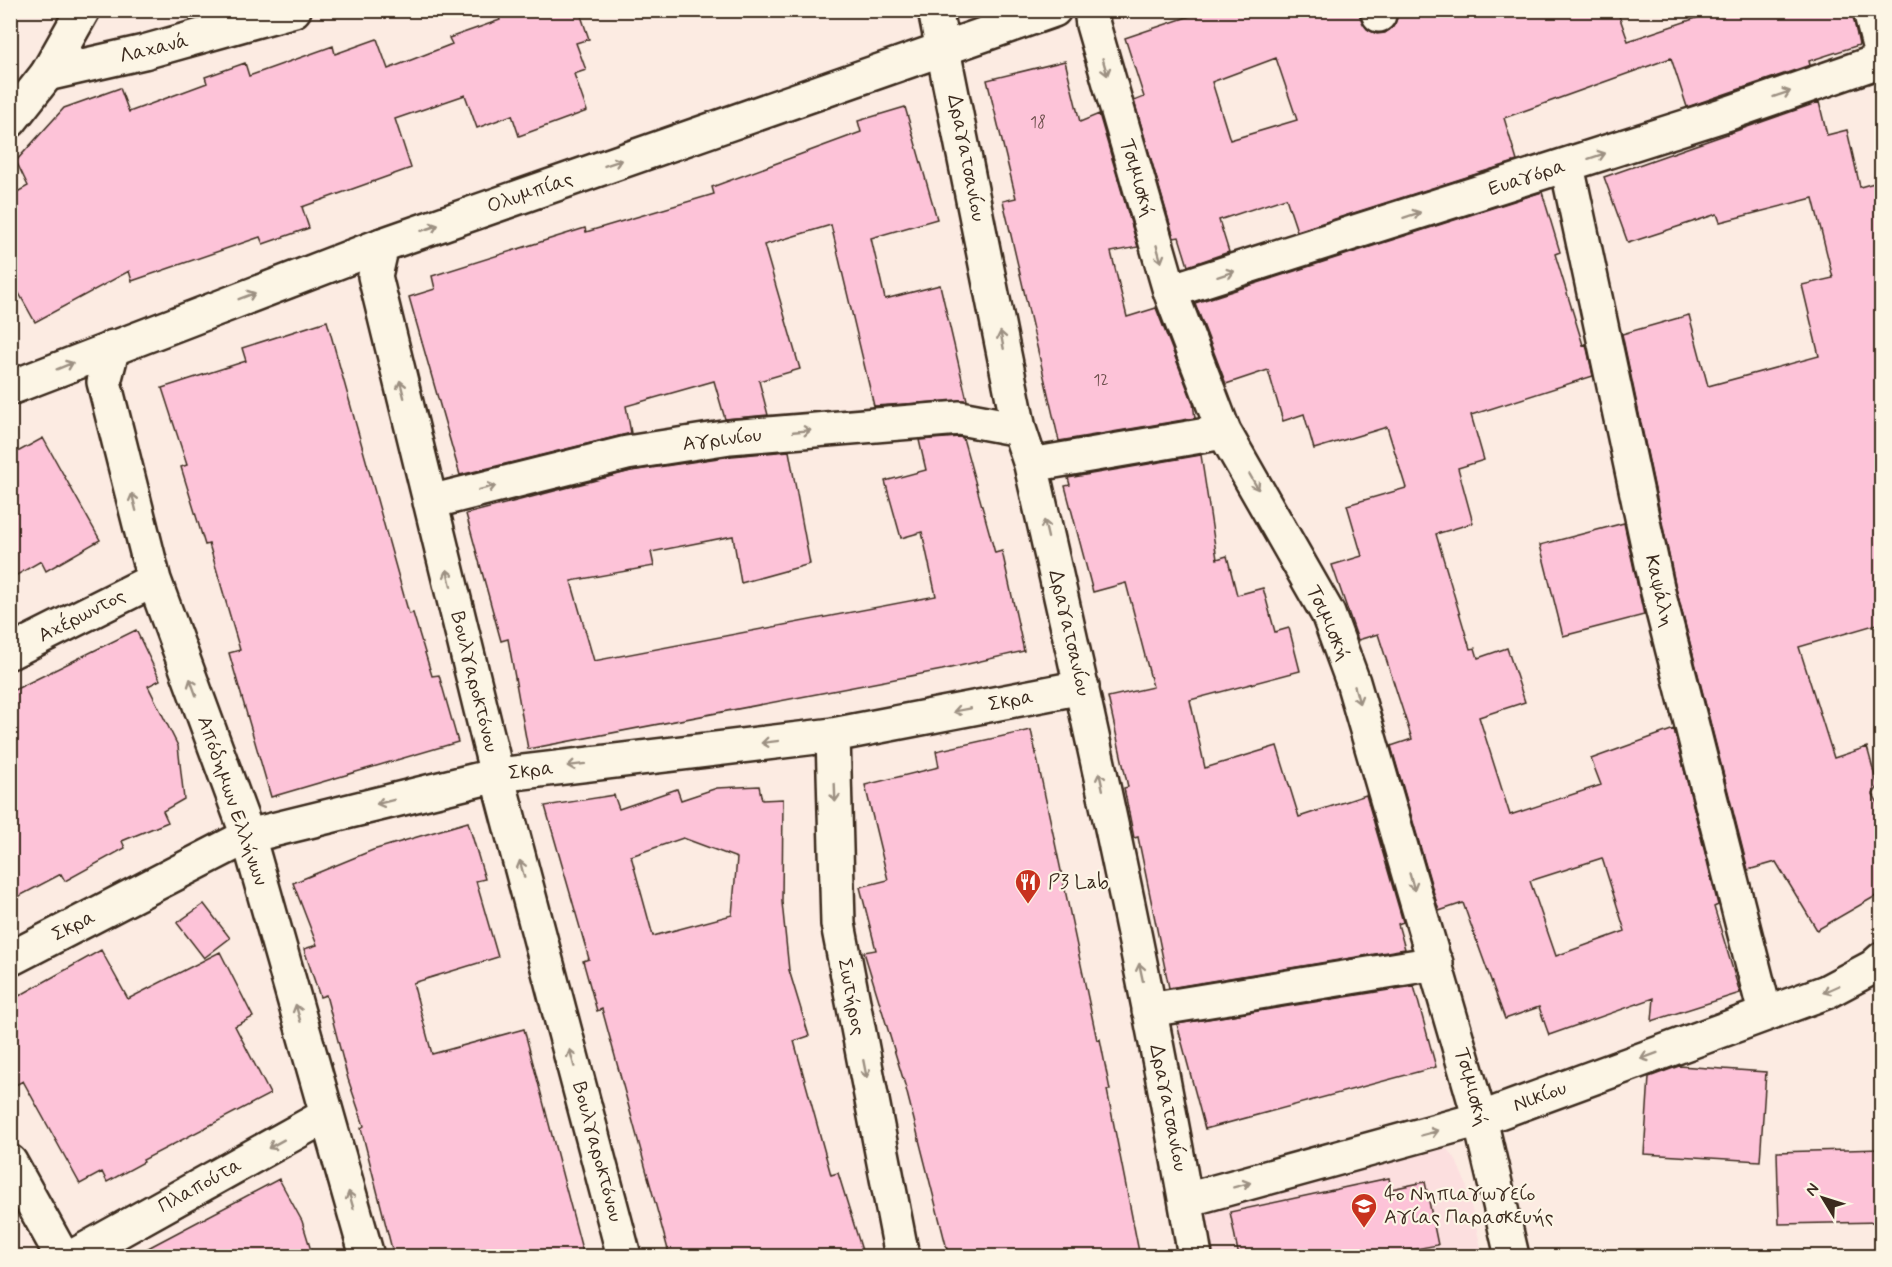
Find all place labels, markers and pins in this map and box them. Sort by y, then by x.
restaurant icon: P3 Lab [1013,867,1043,905]
place label: P3 Lab [1048,869,1109,896]
place label: 4ο Νηπιαγωγείο Αγίας Παρασκευής [1384,1181,1554,1231]
school or university icon: 4ο Νηπιαγωγείο Αγίας Παρασκευής [1349,1191,1379,1229]

